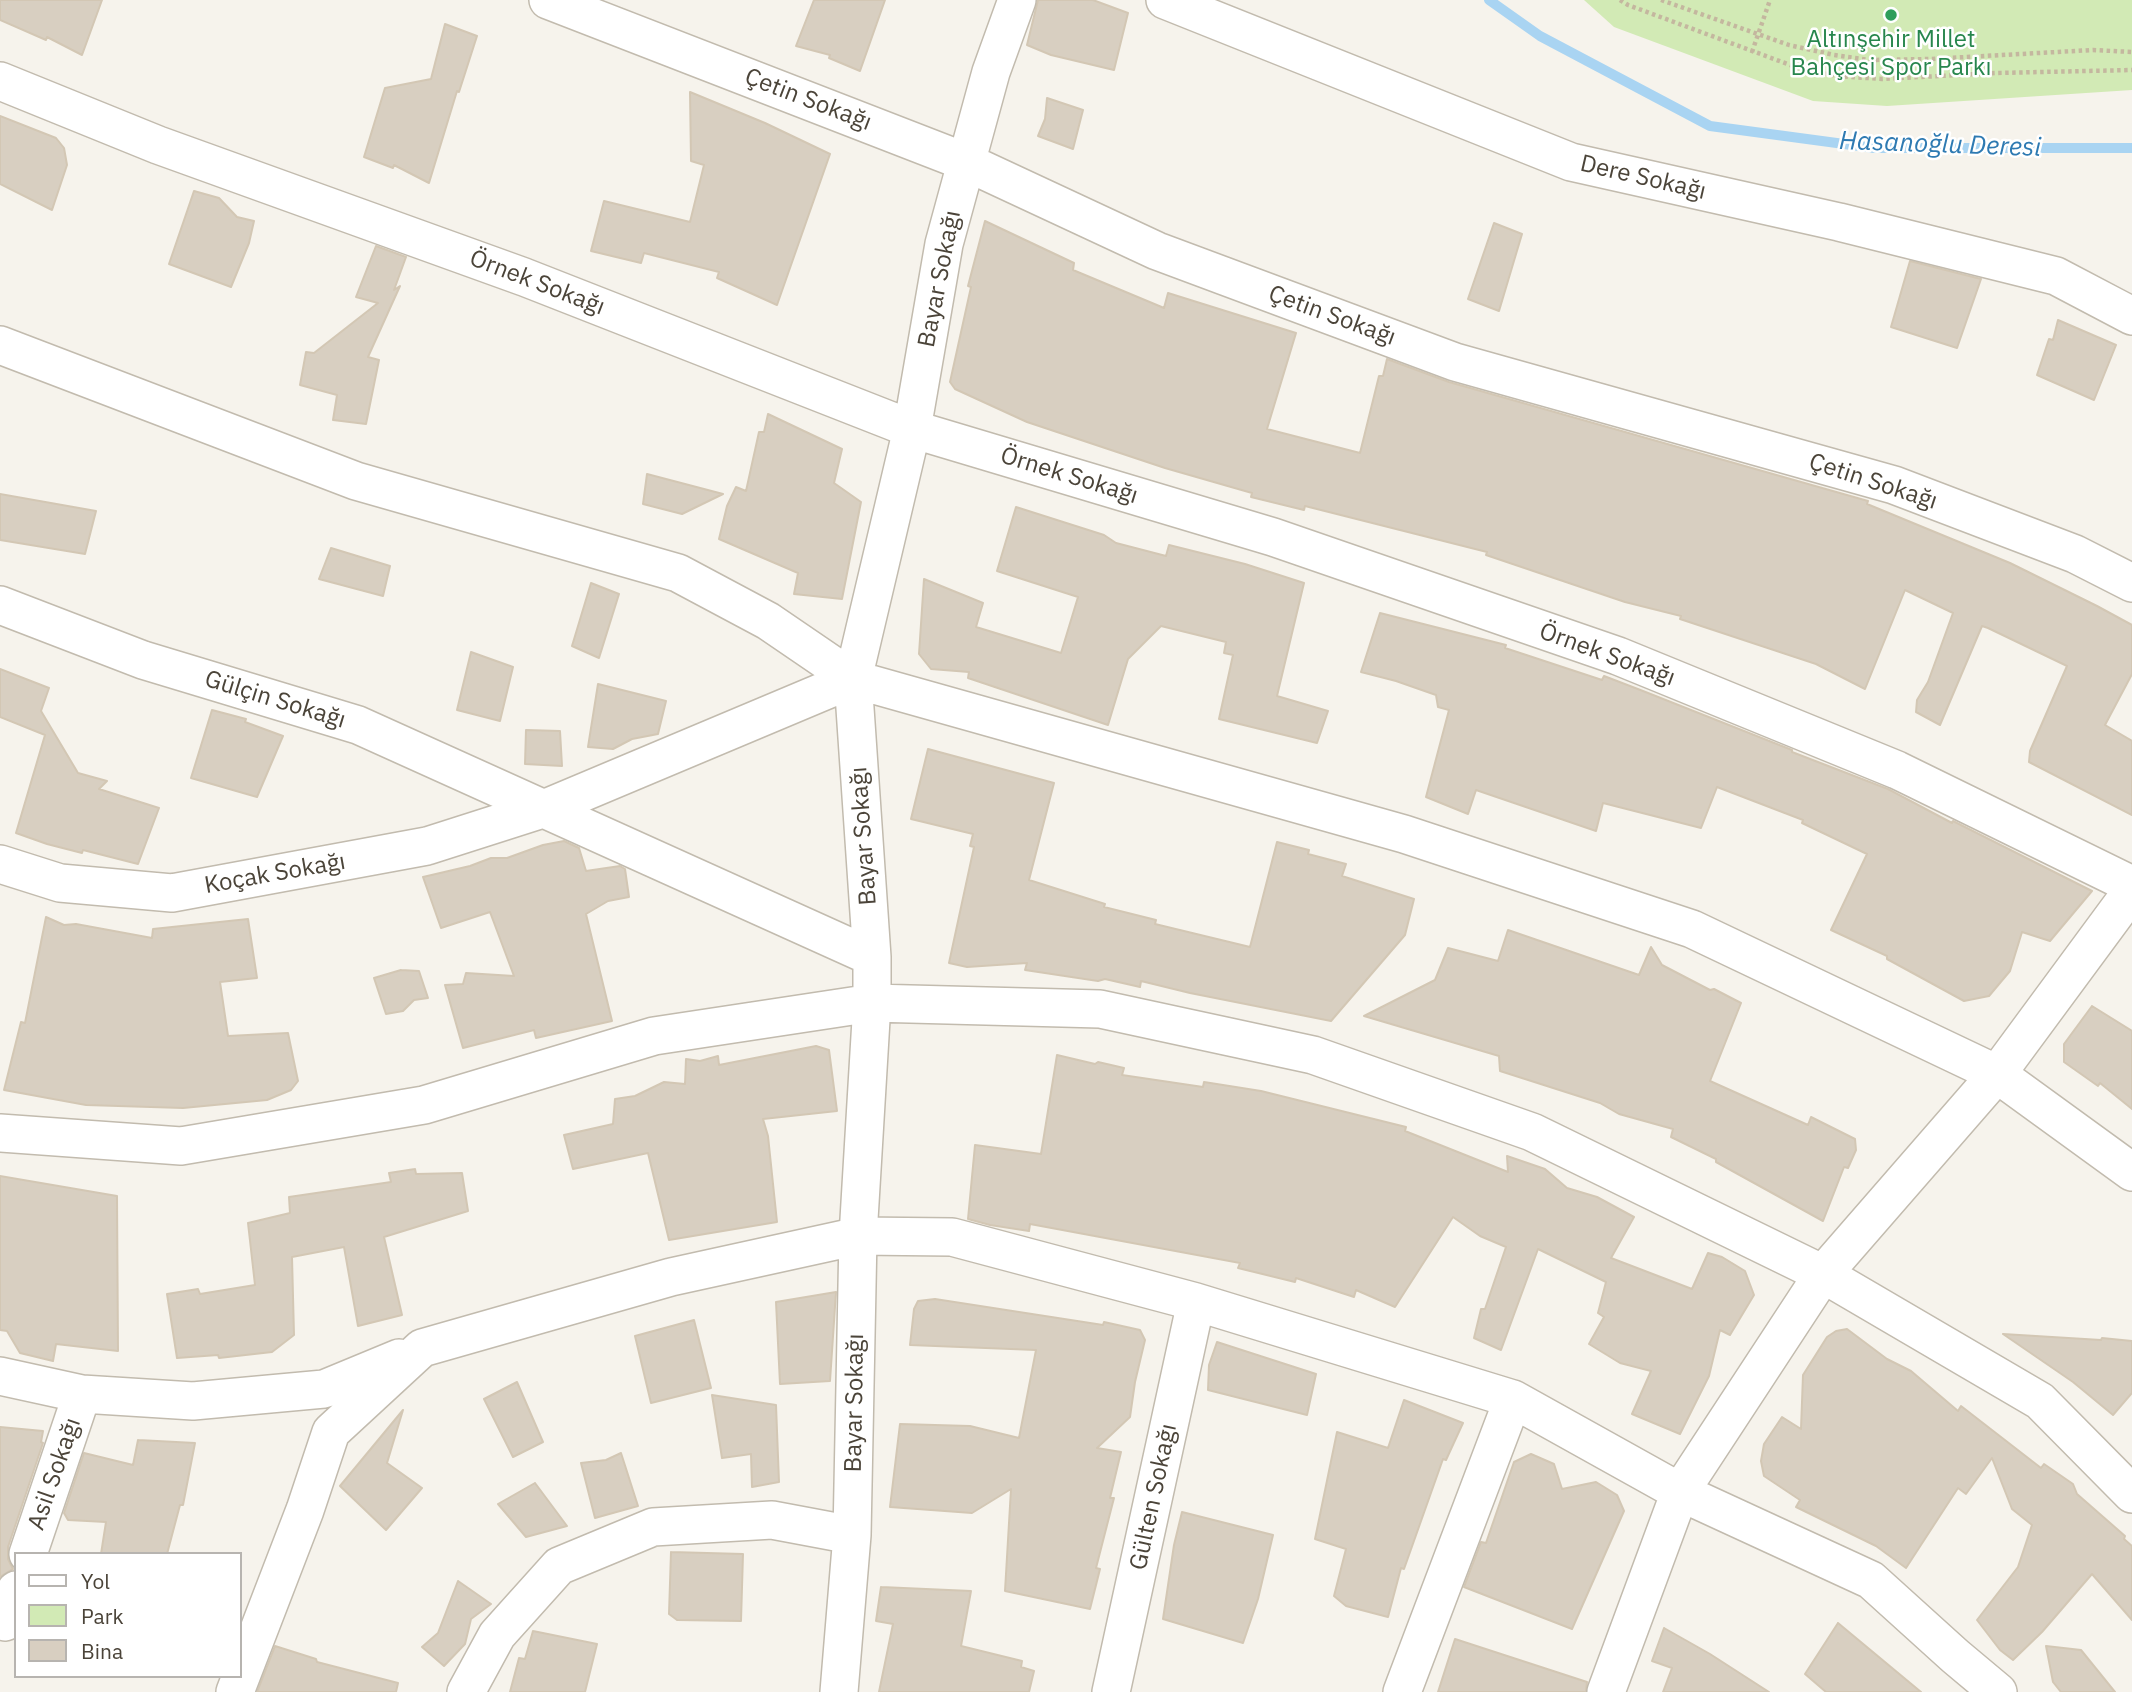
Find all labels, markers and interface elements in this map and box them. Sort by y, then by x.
marker: Altınşehir Millet Bahçesi Spor Parkı [1883,7,1899,23]
place label: Altınşehir Millet Bahçesi Spor Parkı [1791,26,1991,82]
street label: Çetin Sokağı [741,63,875,137]
water label: Hasanoğlu Deresi [1838,126,2042,164]
street label: Dere Sokağı [1577,150,1709,206]
street label: Bayar Sokağı [913,208,967,350]
street label: Örnek Sokağı [465,244,609,322]
street label: Çetin Sokağı [1264,280,1400,352]
street label: Örnek Sokağı [997,441,1141,511]
street label: Çetin Sokağı [1805,448,1941,516]
street label: Örnek Sokağı [1535,617,1679,693]
street label: Gülçin Sokağı [201,665,349,735]
street label: Bayar Sokağı [845,766,883,906]
street label: Koçak Sokağı [202,847,348,901]
street label: Bayar Sokağı [839,1333,871,1473]
street label: Asil Sokağı [22,1414,88,1534]
street label: Gülten Sokağı [1124,1421,1184,1573]
legend [14,1552,242,1678]
text: Yol [81,1567,110,1595]
text: Park [81,1602,124,1630]
text: Bina [81,1637,123,1665]

